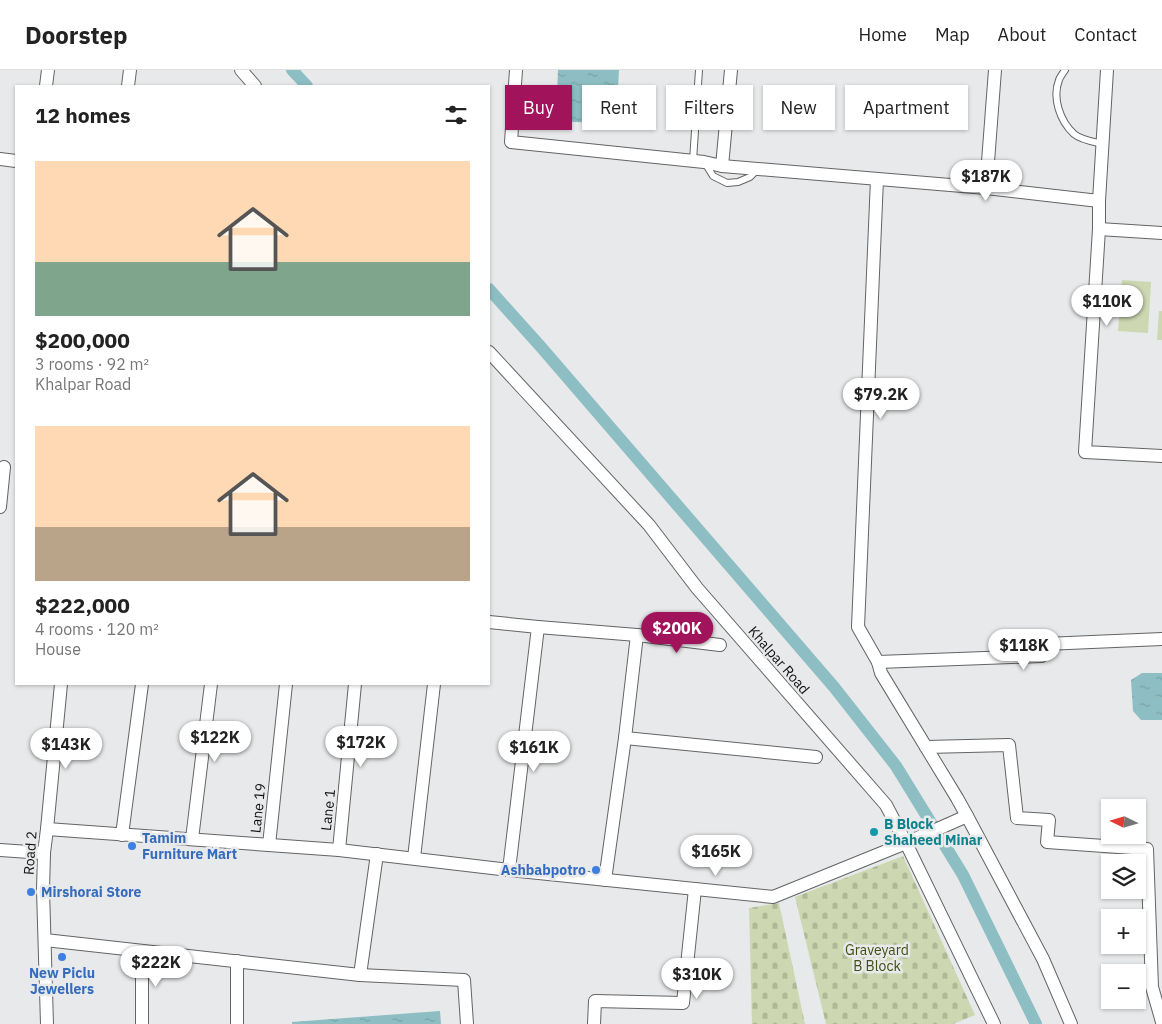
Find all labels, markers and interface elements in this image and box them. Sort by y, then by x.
text: Doorstep [25,19,128,51]
text: Home [859,23,907,46]
text: Map [935,23,970,46]
text: About [998,23,1046,46]
text: Contact [1074,23,1137,46]
chip: Buy [505,85,572,130]
chip: Rent [582,85,656,130]
chip: Filters [666,85,753,130]
chip: New [763,85,835,130]
chip: Apartment [845,85,968,130]
text: 12 homes [35,101,131,129]
icon: filters [442,101,470,129]
pin: $187K [951,160,1021,202]
text: $187K [961,166,1011,186]
icon: home [208,194,298,284]
pin: $110K [1072,284,1142,327]
text: $110K [1082,291,1132,311]
text: $200,000 [35,326,130,354]
text: 3 rooms · 92 m² [35,354,149,374]
text: Khalpar Road [35,374,131,394]
pin: $79.2K [840,378,922,420]
text: $79.2K [854,384,908,404]
icon: home [208,459,298,549]
text: $222,000 [35,591,130,619]
pin: $200K [642,612,712,654]
text: $200K [652,618,702,638]
text: 4 rooms · 120 m² [35,619,159,639]
street label: Khalpar Road [745,622,813,698]
pin: $118K [989,628,1059,671]
text: $118K [999,635,1049,655]
text: House [35,639,81,659]
pin: $122K [180,720,250,763]
pin: $172K [326,726,396,768]
text: $122K [190,727,240,747]
pin: $143K [31,728,101,770]
pin: $161K [499,730,569,773]
text: $172K [336,732,386,752]
text: $143K [41,734,91,754]
text: $161K [509,737,559,757]
street label: Lane 19 [246,782,270,834]
street label: Lane 1 [317,788,339,832]
north arrow [1101,799,1146,844]
map controls [1101,799,1146,1009]
place label: B Block Shaheed Minar [884,815,983,849]
marker: B Block Shaheed Minar [868,826,880,838]
place label: Tamim Furniture Mart [142,829,237,863]
street label: Road 2 [19,830,41,876]
pin: $165K [681,834,751,877]
marker: Tamim Furniture Mart [126,840,138,852]
text: $165K [691,841,741,861]
button: layers [1101,854,1146,899]
place label: Ashbabpotro [501,861,586,879]
marker: Ashbabpotro [590,864,602,876]
place label: Mirshorai Store [41,883,142,901]
marker: Mirshorai Store [25,886,37,898]
button: + [1101,909,1146,954]
park label: Graveyard B Block [845,941,909,975]
pin: $222K [121,946,191,988]
marker: New Piclu Jewellers [56,951,68,963]
text: $222K [131,952,181,972]
pin: $310K [662,958,732,1000]
place label: New Piclu Jewellers [29,964,95,998]
text: $310K [672,964,722,984]
button: − [1101,964,1146,1009]

